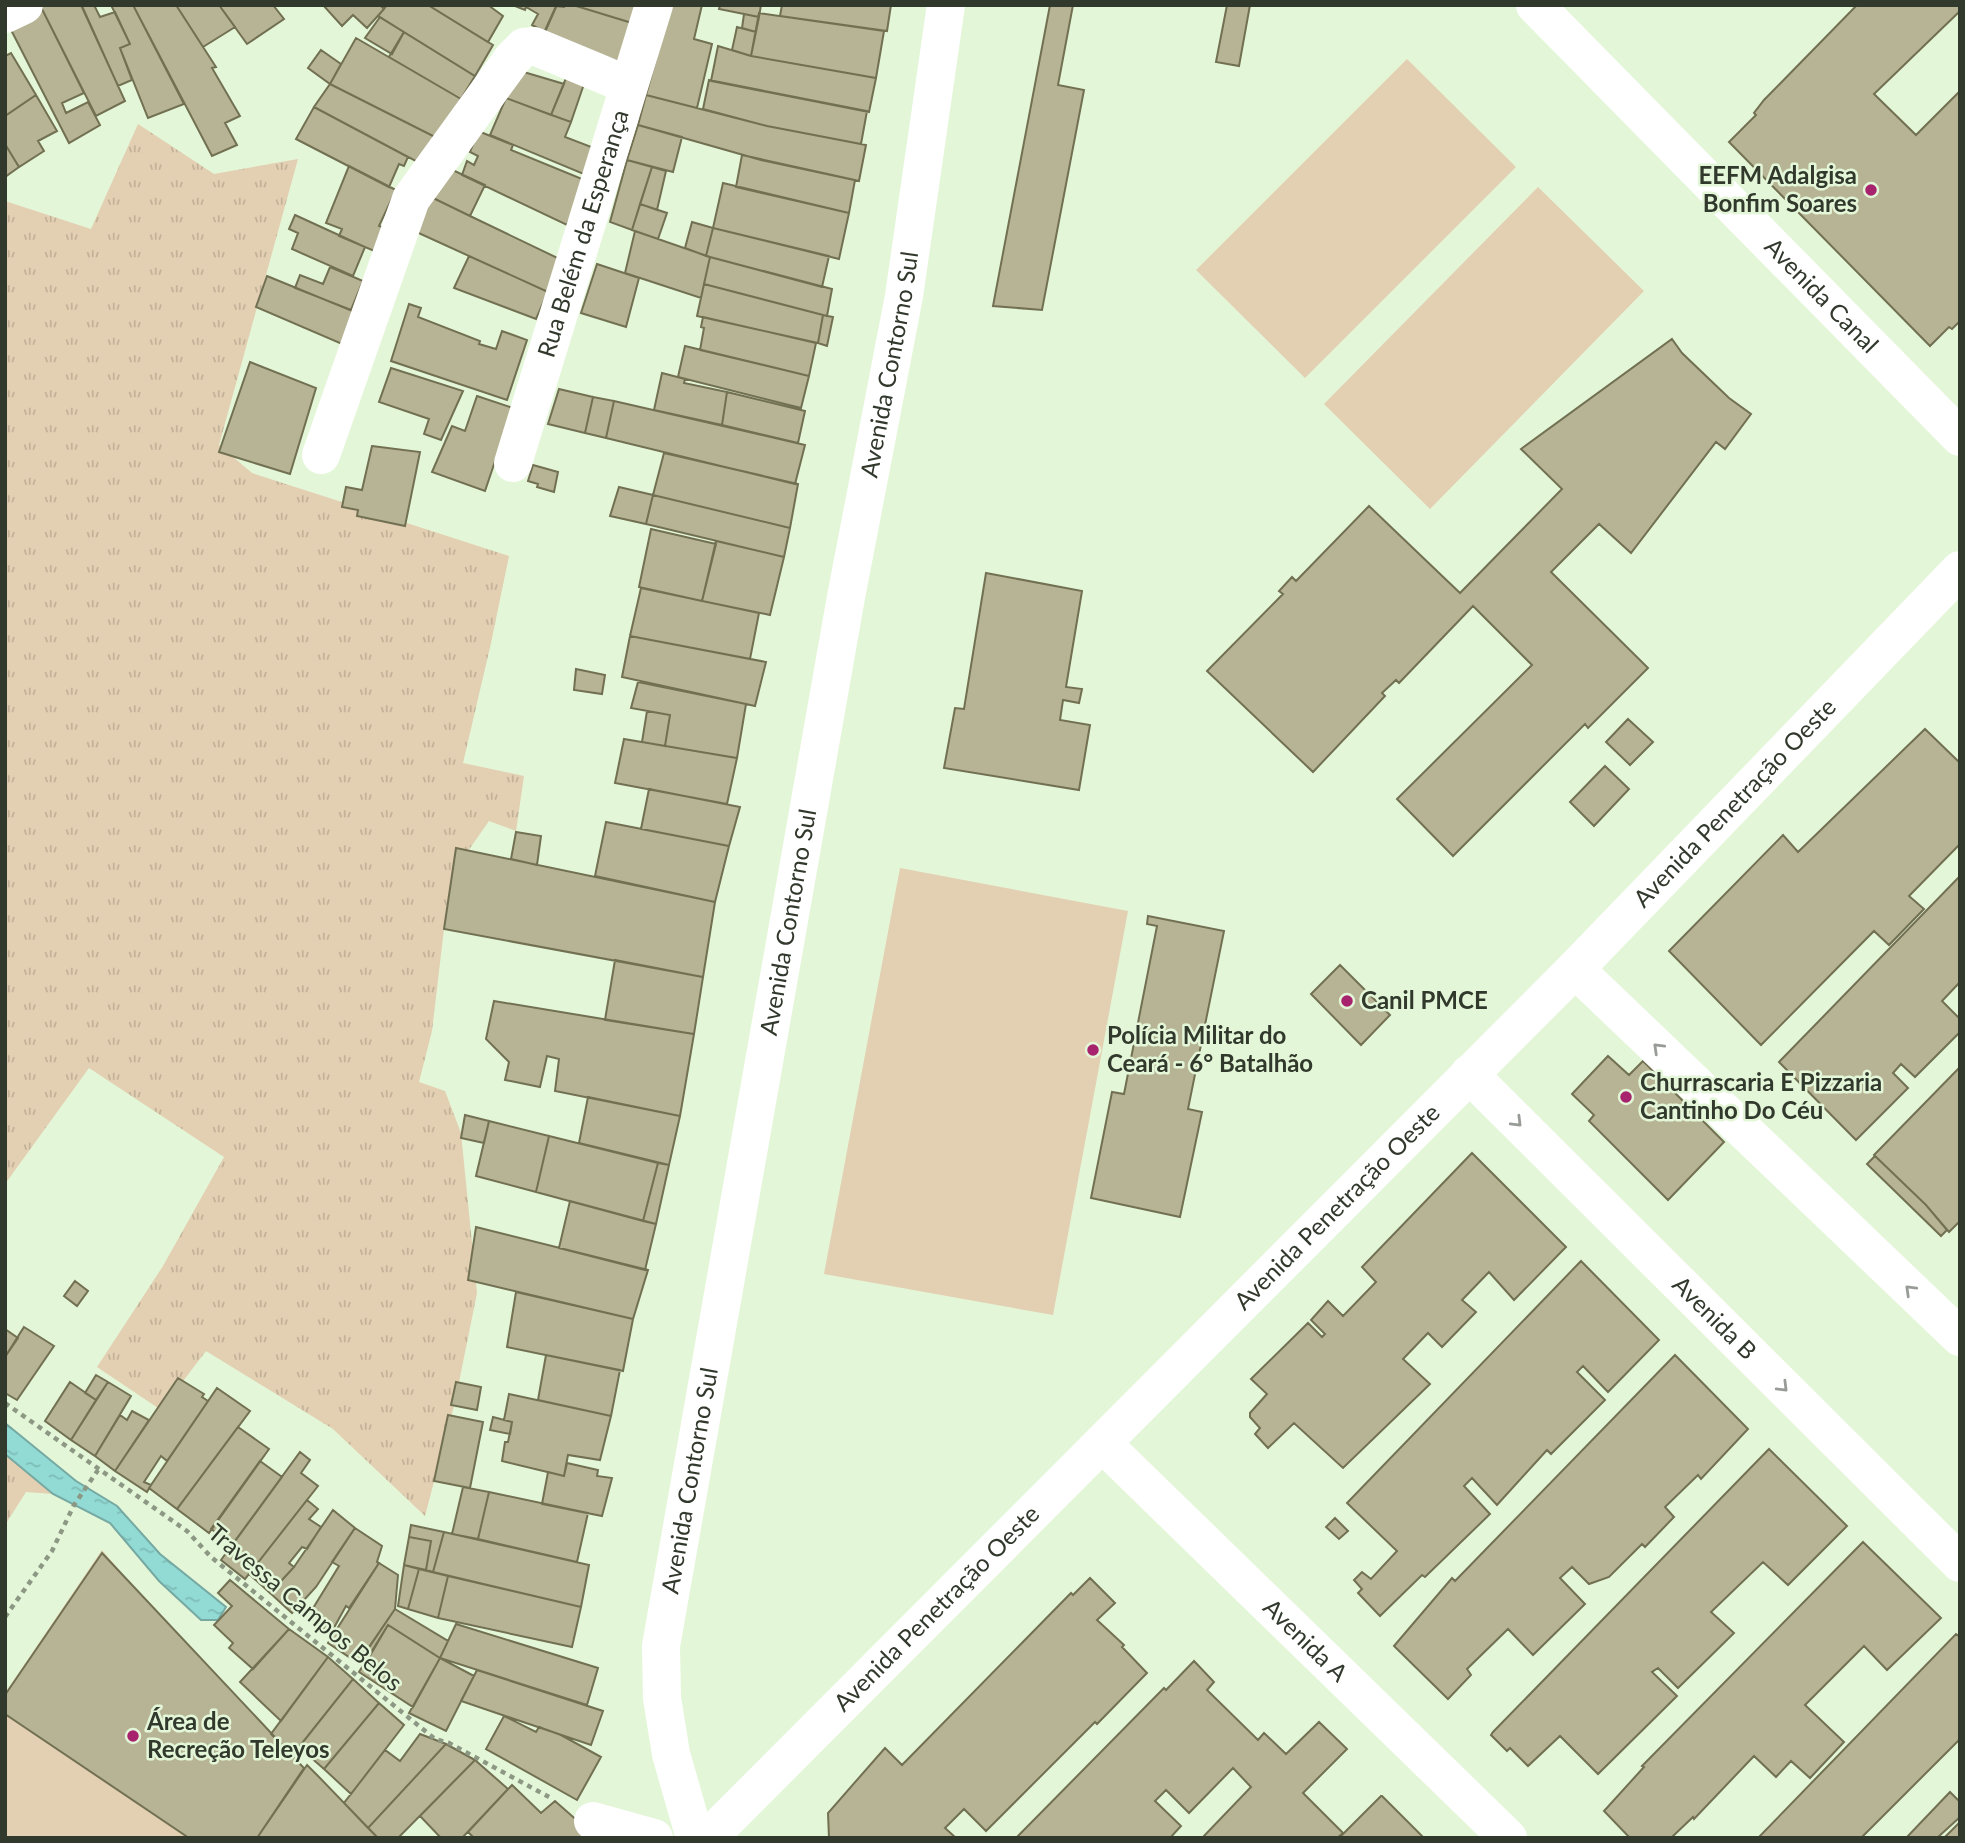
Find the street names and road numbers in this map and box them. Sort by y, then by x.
street label: Rua Belém da Esperança [530,106,634,360]
street label: Avenida Canal [1759,231,1885,358]
street label: Avenida Contorno Sul [853,249,923,480]
street label: Avenida Penetração Oeste [1627,692,1841,913]
street label: Avenida Contorno Sul [753,807,821,1037]
street label: Avenida Penetração Oeste [1227,1097,1445,1315]
street label: Avenida B [1667,1269,1763,1365]
street label: Avenida Contorno Sul [654,1365,723,1596]
street label: Avenida Penetração Oeste [827,1499,1045,1717]
street label: Travessa Campos Belos [203,1517,409,1696]
street label: Avenida A [1258,1592,1355,1688]

